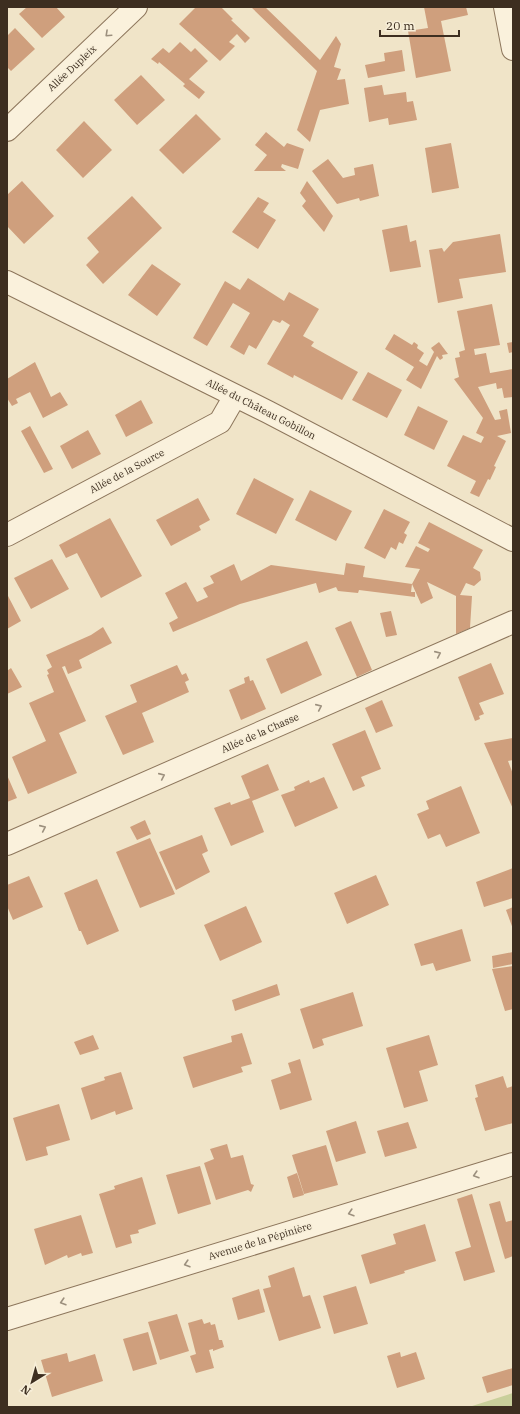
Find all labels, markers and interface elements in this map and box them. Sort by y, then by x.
scale bar [380,12,459,38]
text: 20 m [386,18,415,33]
one-way arrow [105,29,113,37]
street label: Allée Dupleix [45,42,99,94]
street label: Allée du Château Gobillon [204,376,319,443]
street label: Allée de la Source [87,446,167,496]
one-way arrow [435,651,442,659]
one-way arrow [316,703,323,711]
street label: Allée de la Chasse [219,710,301,756]
one-way arrow [157,773,165,781]
one-way arrow [38,825,46,833]
one-way arrow [472,1170,479,1179]
one-way arrow [348,1208,355,1217]
street label: Avenue de la Pépinière [207,1219,313,1263]
one-way arrow [184,1259,191,1268]
one-way arrow [59,1297,66,1306]
north arrow [12,1362,52,1402]
text: N [18,1382,34,1398]

